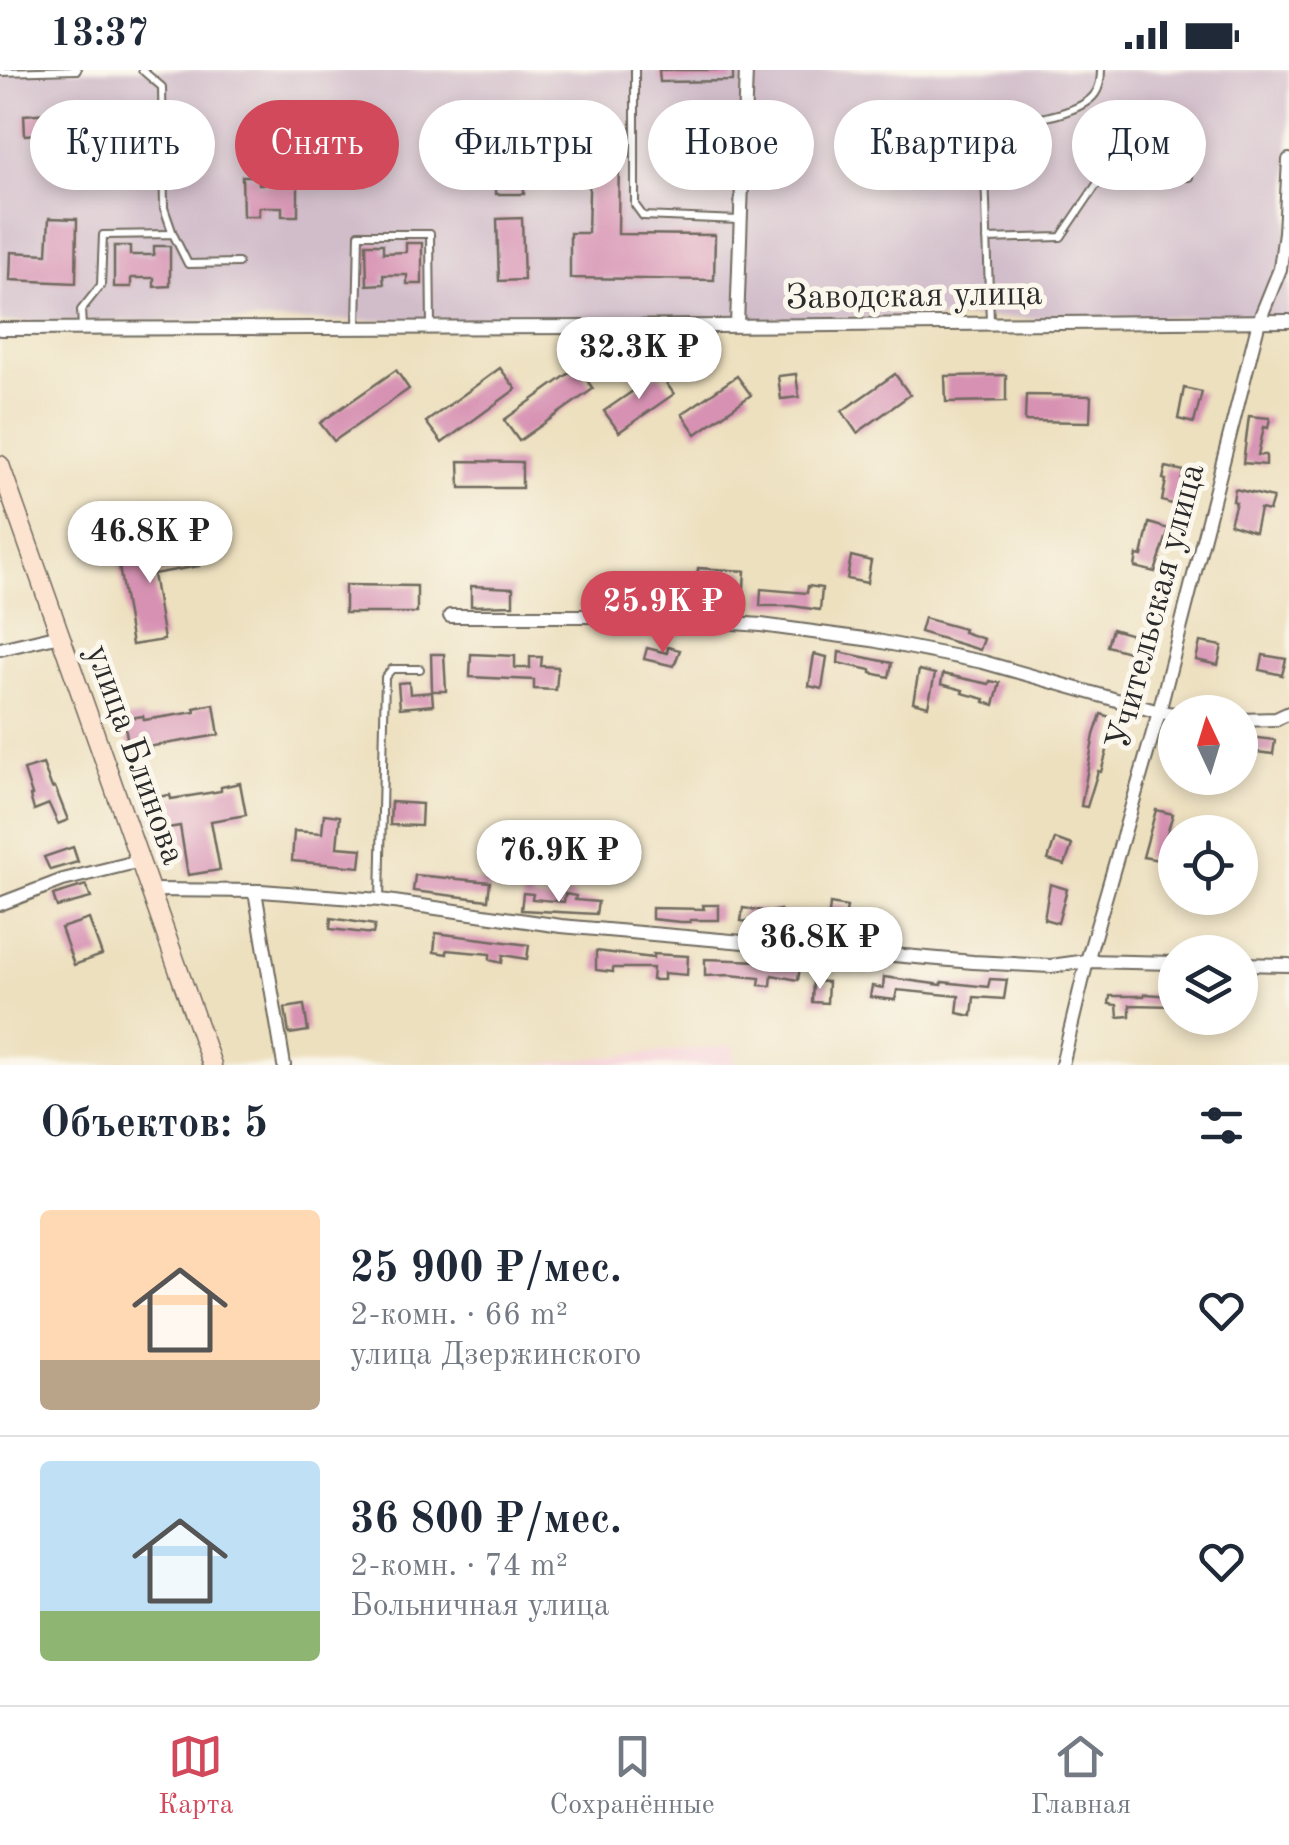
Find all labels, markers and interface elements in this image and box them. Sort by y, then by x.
text: 13:37 [50,16,149,54]
chip: Купить [30,100,215,190]
chip: Снять [235,100,399,190]
chip: Фильтры [419,100,628,190]
chip: Новое [648,100,814,190]
chip: Квартира [834,100,1052,190]
chip: Дом [1072,100,1206,190]
street label: Заводская улица [785,277,1043,316]
pin: 32.3K ₽ [547,317,731,402]
text: 32.3K ₽ [579,333,699,365]
street label: Учительская улица [1101,460,1211,753]
pin: 46.8K ₽ [58,501,242,586]
text: 46.8K ₽ [90,517,210,549]
pin: 25.9K ₽ [571,571,755,656]
text: 25.9K ₽ [603,587,723,619]
street label: улица Блинова [79,640,191,869]
north arrow [1158,695,1258,795]
map controls [1158,695,1258,1035]
button: locate [1158,815,1258,915]
pin: 76.9K ₽ [467,820,651,905]
text: 76.9K ₽ [499,836,619,868]
pin: 36.8K ₽ [728,907,912,992]
text: 36.8K ₽ [760,923,880,955]
button: layers [1158,935,1258,1035]
icon: filters [1194,1098,1249,1153]
text: Объектов: 5 [40,1104,268,1146]
text: 25 900 ₽/мес. [350,1249,622,1291]
icon: home [120,1250,240,1370]
icon: heart [1194,1283,1249,1338]
text: 2-комн. · 66 m² [350,1300,568,1332]
text: улица Дзержинского [350,1340,641,1372]
text: 36 800 ₽/мес. [350,1500,622,1542]
icon: home [120,1501,240,1621]
icon: heart [1194,1534,1249,1589]
text: 2-комн. · 74 m² [350,1551,568,1583]
text: Больничная улица [350,1591,609,1623]
tab: Карта [158,1729,234,1824]
tab: Сохранённые [549,1729,715,1824]
tab: Главная [1030,1729,1131,1824]

